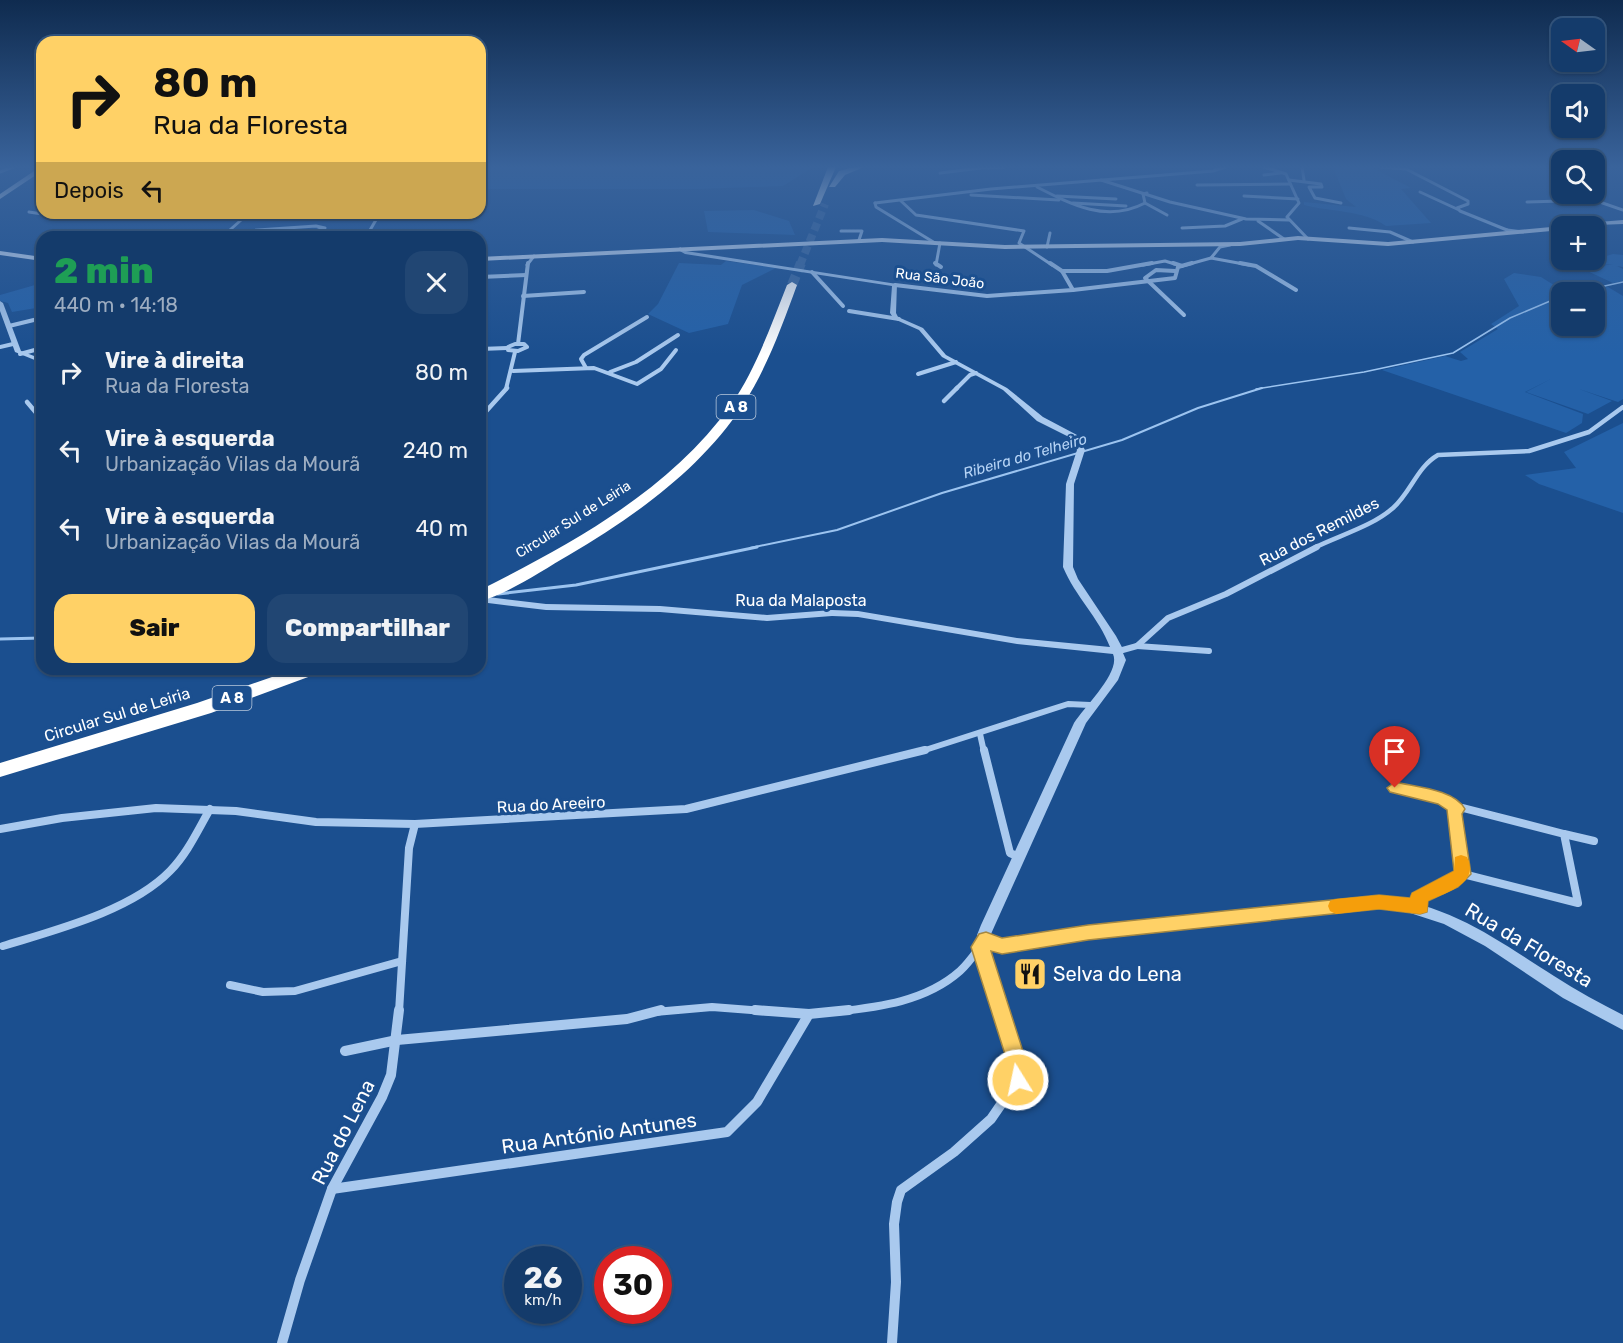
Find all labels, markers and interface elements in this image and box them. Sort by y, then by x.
north arrow [1551,18,1605,72]
map controls [1551,18,1605,336]
text: 80 m [153,58,257,108]
icon: right [54,60,132,138]
button: sound [1551,84,1605,138]
text: Rua da Floresta [153,109,348,141]
button: search [1551,150,1605,204]
icon: left [136,174,169,207]
text: Depois [54,177,124,204]
button: + [1551,216,1605,270]
text: 2 min [54,249,154,292]
button: close [405,251,468,314]
street label: Rua São João [895,265,985,292]
button: − [1551,282,1605,336]
text: 440 m · 14:18 [54,293,178,317]
text: Vire à direita [105,347,244,374]
icon: right [54,356,87,389]
text: 80 m [415,359,468,386]
text: Rua da Floresta [105,374,250,398]
road number: A 8 [716,395,756,419]
text: Vire à esquerda [105,425,275,452]
water label: Ribeira do Telheiro [961,430,1090,482]
icon: left [54,434,87,467]
text: 240 m [403,437,468,464]
text: Urbanização Vilas da Mourã [105,452,360,476]
street label: Circular Sul de Leiria [513,477,634,562]
street label: Rua dos Remildes [1256,493,1382,570]
text: Vire à esquerda [105,503,275,530]
icon: left [54,512,87,545]
text: 40 m [415,515,468,542]
text: Urbanização Vilas da Mourã [105,530,360,554]
street label: Rua da Malaposta [735,591,867,610]
button: Sair [54,594,255,663]
button: Compartilhar [267,594,468,663]
street label: Circular Sul de Leiria [42,683,192,746]
road number: A 8 [212,686,252,710]
pin [1369,726,1420,788]
icon: arrive [1378,735,1411,768]
street label: Rua do Areeiro [496,792,606,817]
street label: Rua da Floresta [1461,897,1597,993]
restaurant icon: Selva do Lena [1012,956,1048,992]
place label: Selva do Lena [1053,962,1182,986]
position arrow [986,1048,1050,1112]
street label: Rua do Lena [306,1075,380,1189]
street label: Rua António Antunes [500,1107,698,1159]
speed limit sign: 30 [594,1246,672,1324]
text: 26 [523,1260,563,1296]
text: km/h [524,1291,562,1309]

